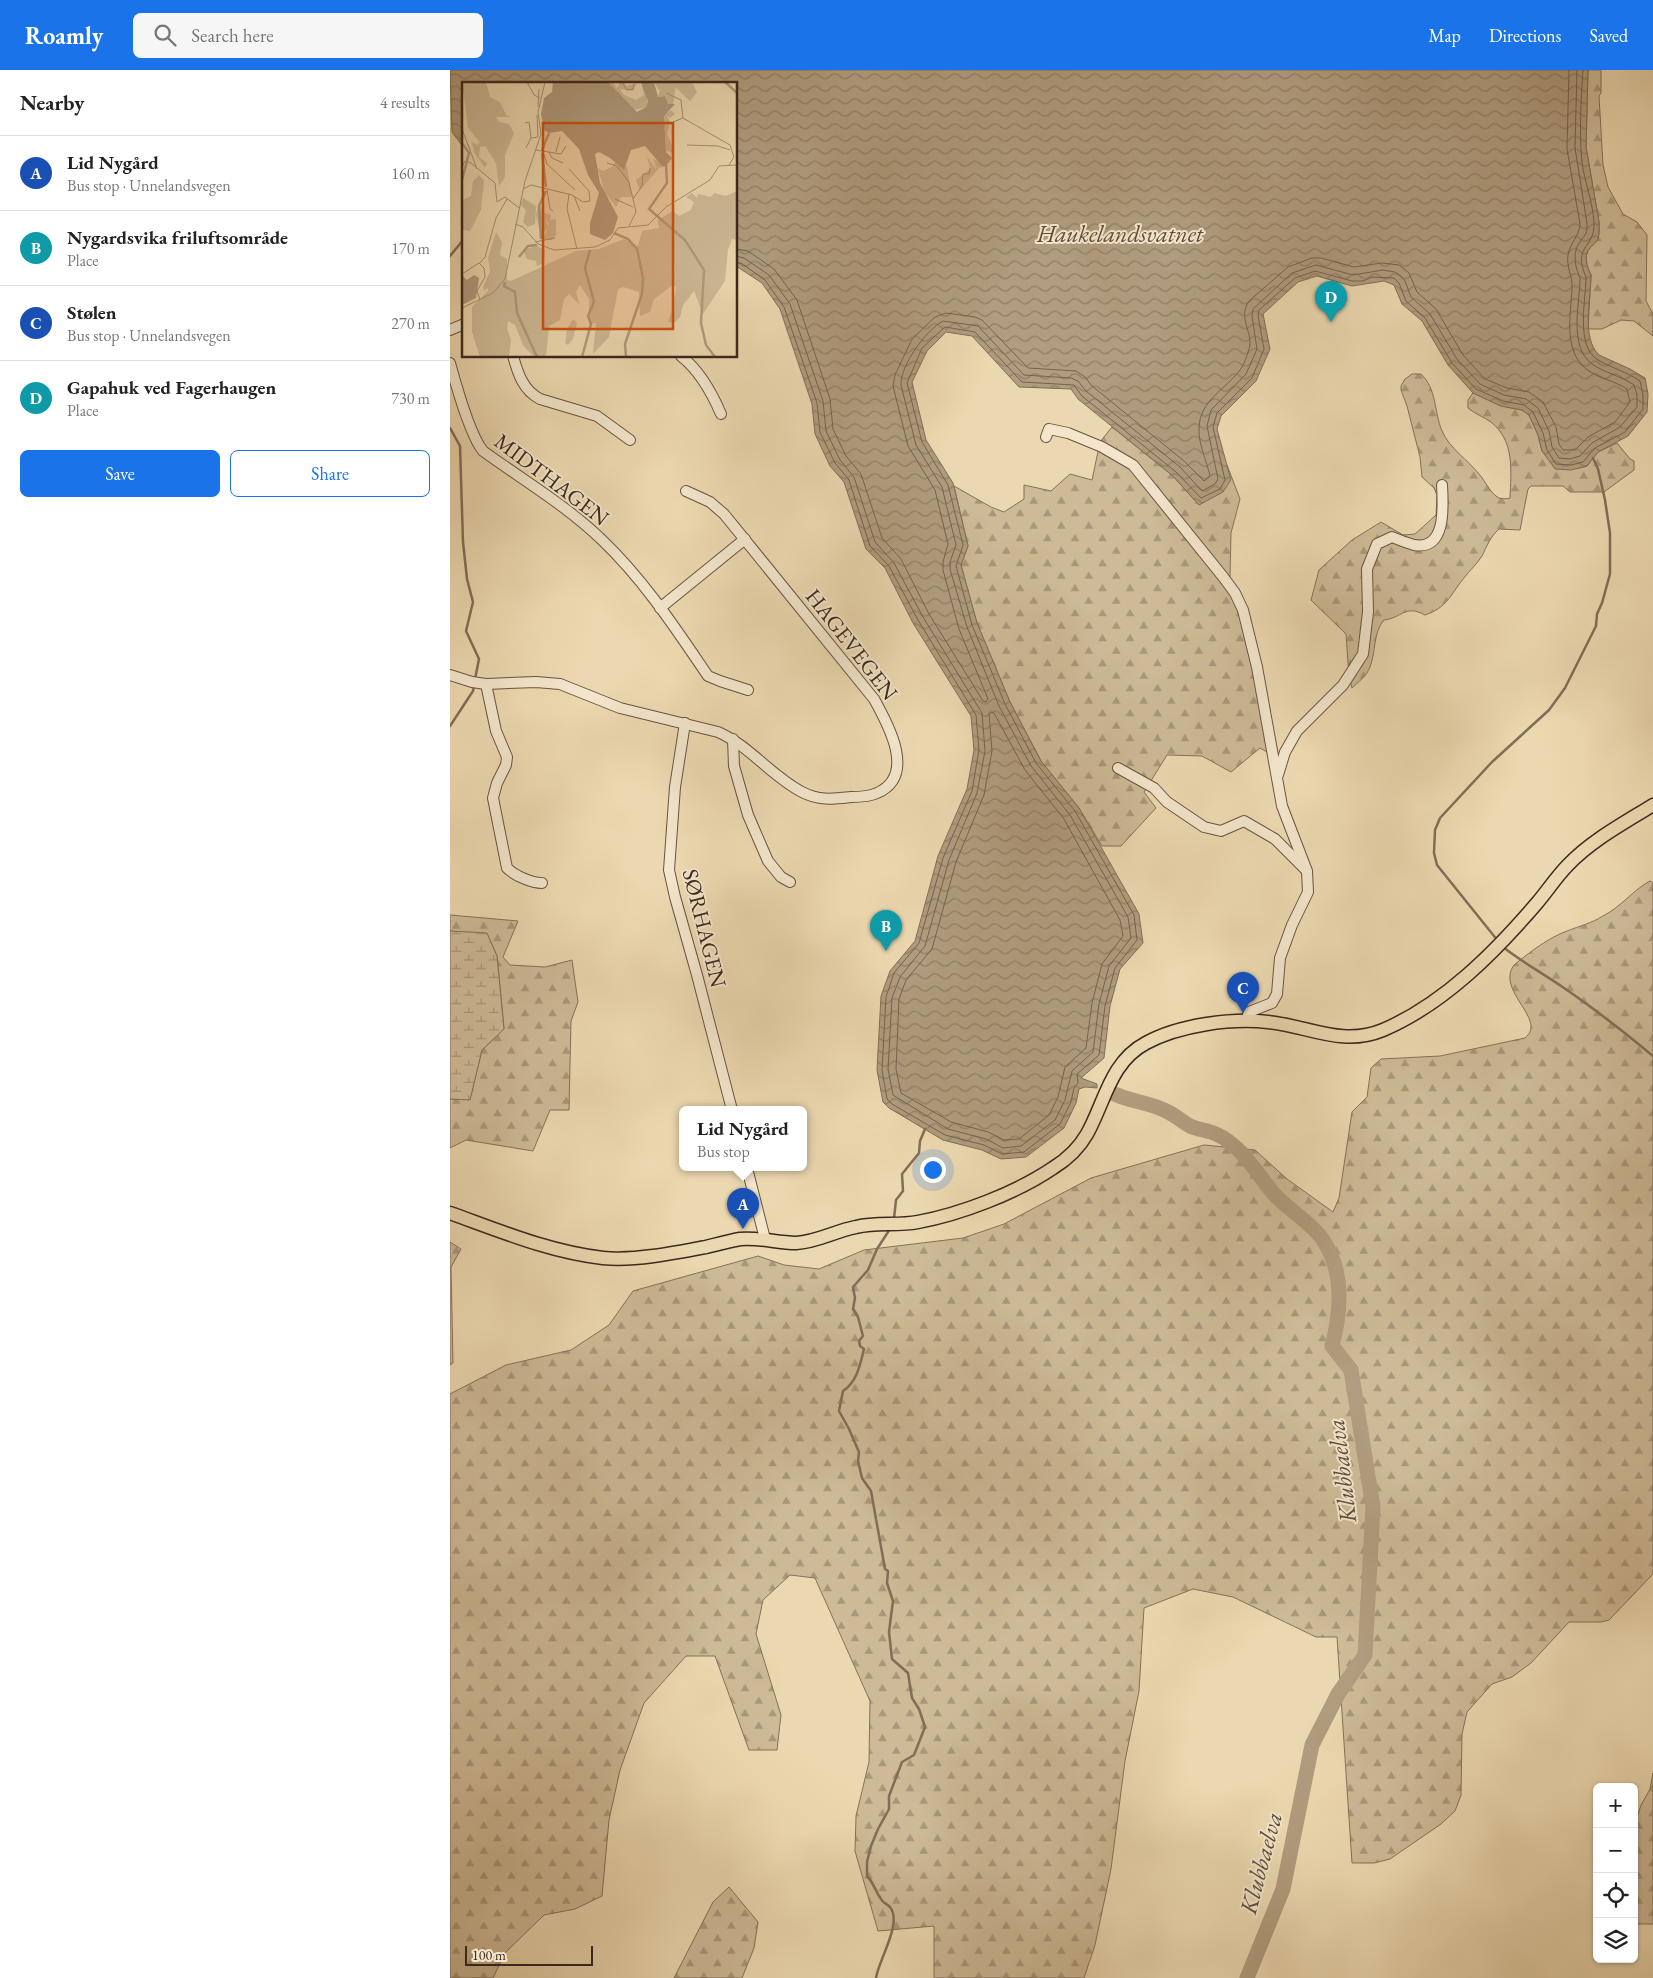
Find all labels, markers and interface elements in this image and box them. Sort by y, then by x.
search box [133,13,483,58]
text: Roamly [25,20,103,51]
icon: search [151,21,179,49]
text: Search here [191,23,274,48]
text: Map [1429,24,1461,47]
text: Directions [1489,24,1561,47]
text: Saved [1589,24,1628,47]
inset map [462,82,738,358]
text: Nearby [20,89,84,116]
text: 4 results [380,92,430,113]
text: Lid Nygård [67,150,159,175]
text: A [30,163,42,184]
text: 160 m [391,163,430,184]
text: Bus stop · Unnelandsvegen [67,175,231,196]
water label: Haukelandsvatnet [1036,218,1204,249]
text: Nygardsvika friluftsområde [67,225,288,250]
text: B [31,238,41,259]
text: 170 m [391,238,430,259]
text: Place [67,250,99,271]
pin: D [1315,281,1347,322]
text: Stølen [67,300,117,325]
text: C [30,313,42,334]
text: 270 m [391,313,430,334]
text: Bus stop · Unnelandsvegen [67,325,231,346]
text: Gapahuk ved Fagerhaugen [67,375,276,400]
text: D [30,388,42,409]
text: 730 m [391,388,430,409]
text: Place [67,400,99,421]
street label: MIDTHAGEN [488,427,615,532]
button: Save [20,450,220,497]
button: Share [230,450,430,497]
street label: HAGEVEGEN [799,583,905,706]
street label: SØRHAGEN [676,866,733,991]
pin: B [870,910,902,951]
pin: C [1227,972,1259,1013]
popup [679,1106,807,1171]
text: Lid Nygård [697,1116,789,1141]
text: Bus stop [697,1141,750,1162]
your location [920,1157,946,1183]
pin: A [727,1188,759,1229]
water label: Klubbaelva [1320,1417,1363,1526]
map controls [1593,1783,1638,1963]
button: + [1593,1783,1638,1828]
water label: Klubbaelva [1232,1809,1289,1918]
button: − [1593,1828,1638,1873]
button: locate [1593,1873,1638,1918]
button: layers [1593,1918,1638,1963]
scale bar [465,1943,592,1966]
text: 100 m [472,1946,506,1964]

